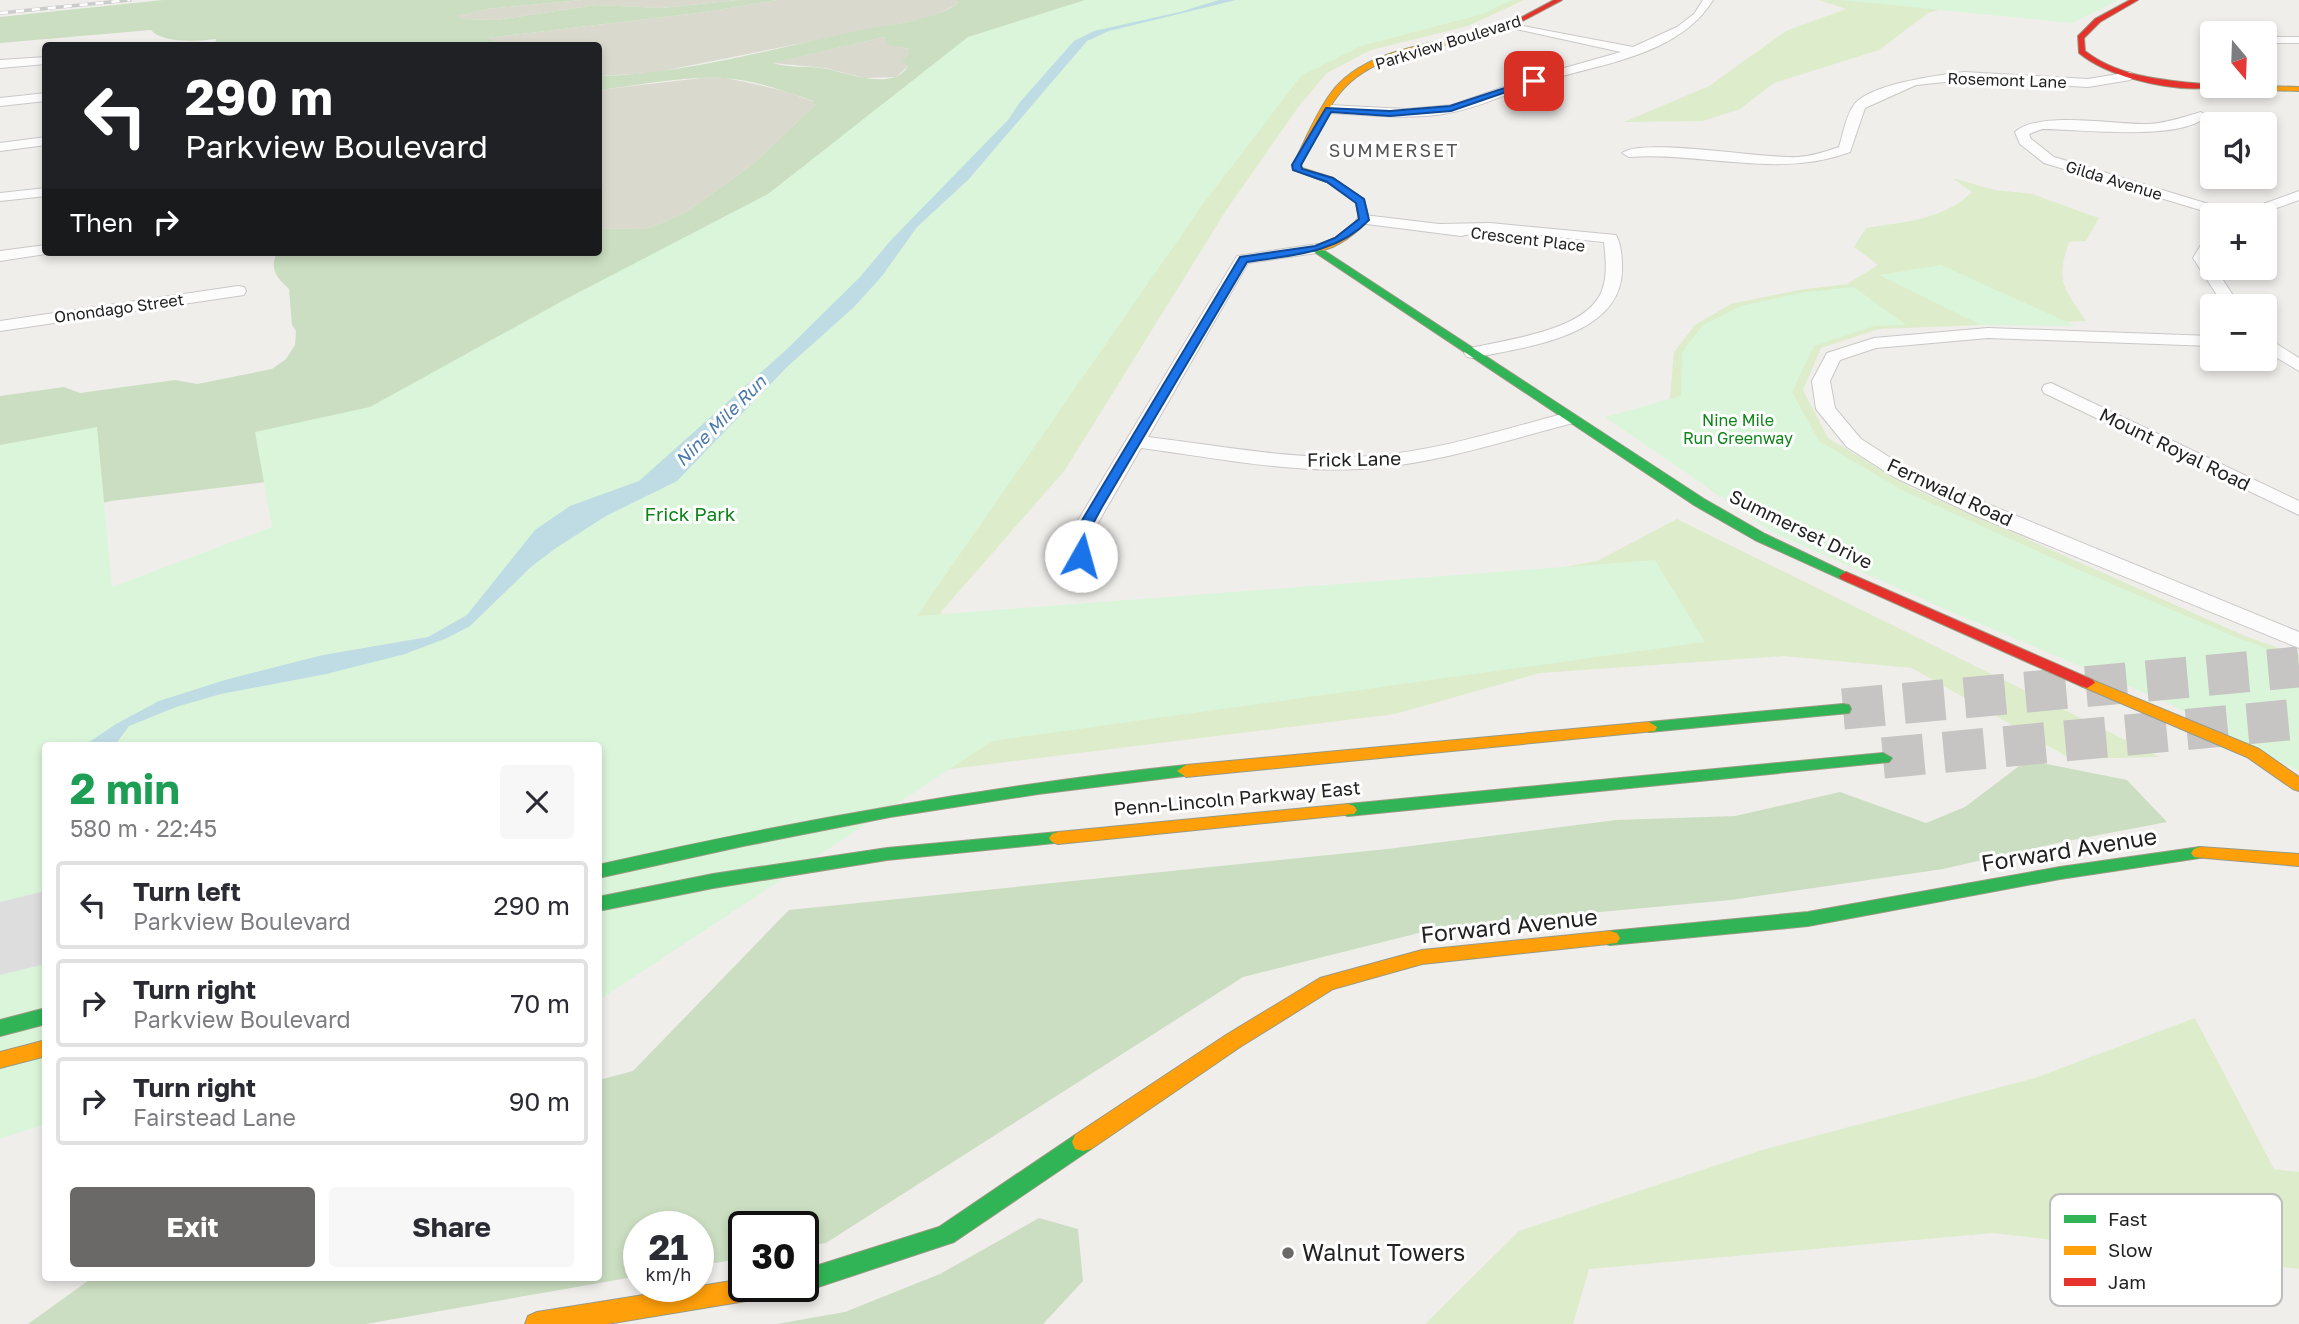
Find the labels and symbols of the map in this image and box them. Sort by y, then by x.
street label: Parkview Boulevard [1373,10,1523,74]
north arrow [2200,21,2277,98]
pin [1504,51,1564,111]
street label: Rosemont Lane [1947,68,2067,92]
district label: SUMMERSET [1329,139,1459,161]
street label: Gilda Avenue [2063,156,2165,204]
street label: Crescent Place [1469,222,1587,256]
street label: Onondago Street [53,289,185,327]
water label: Nine Mile Run [670,370,771,470]
street label: Mount Royal Road [2096,402,2254,495]
park label: Nine Mile Run Greenway [1683,410,1793,448]
street label: Frick Lane [1307,446,1401,471]
street label: Fernwald Road [1884,452,2017,531]
street label: Summerset Drive [1726,484,1876,573]
park label: Frick Park [645,502,736,525]
position arrow [1044,519,1118,593]
street label: Penn-Lincoln Parkway East [1113,775,1361,820]
street label: Forward Avenue [1979,821,2159,877]
street label: Forward Avenue [1419,902,1599,948]
legend [2050,1194,2282,1306]
text: Fast [2108,1207,2147,1230]
speed limit sign: 30 [728,1211,819,1302]
place label: Walnut Towers [1302,1238,1465,1266]
text: Slow [2108,1238,2153,1261]
marker: Walnut Towers [1280,1245,1296,1261]
text: Jam [2108,1270,2146,1293]

